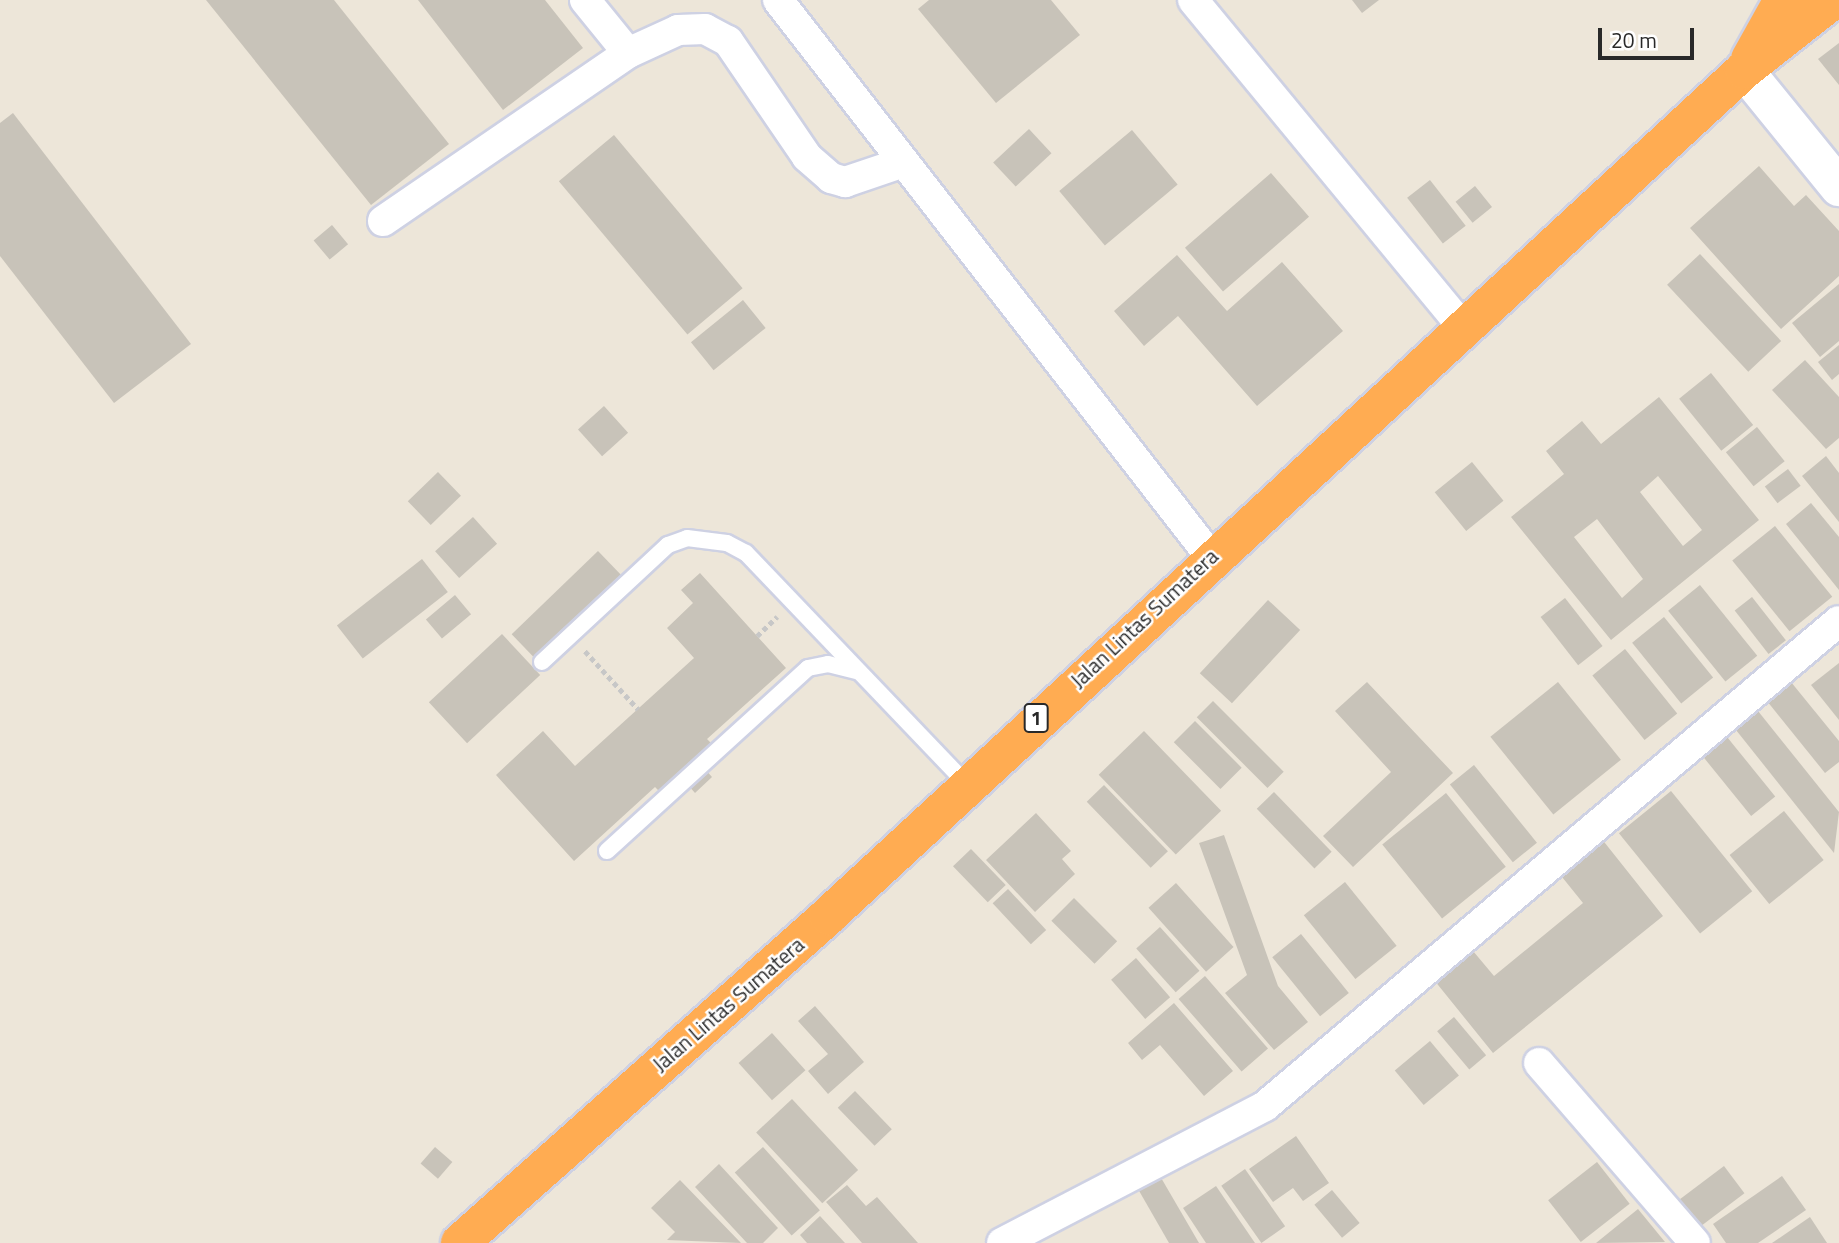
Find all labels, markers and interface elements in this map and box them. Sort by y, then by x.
scale bar [1601,14,1697,58]
text: 20 m [1611,24,1657,56]
street label: Jalan Lintas Sumatera [1065,543,1223,693]
road number: 1 [1022,702,1050,734]
street label: Jalan Lintas Sumatera [647,931,809,1077]

